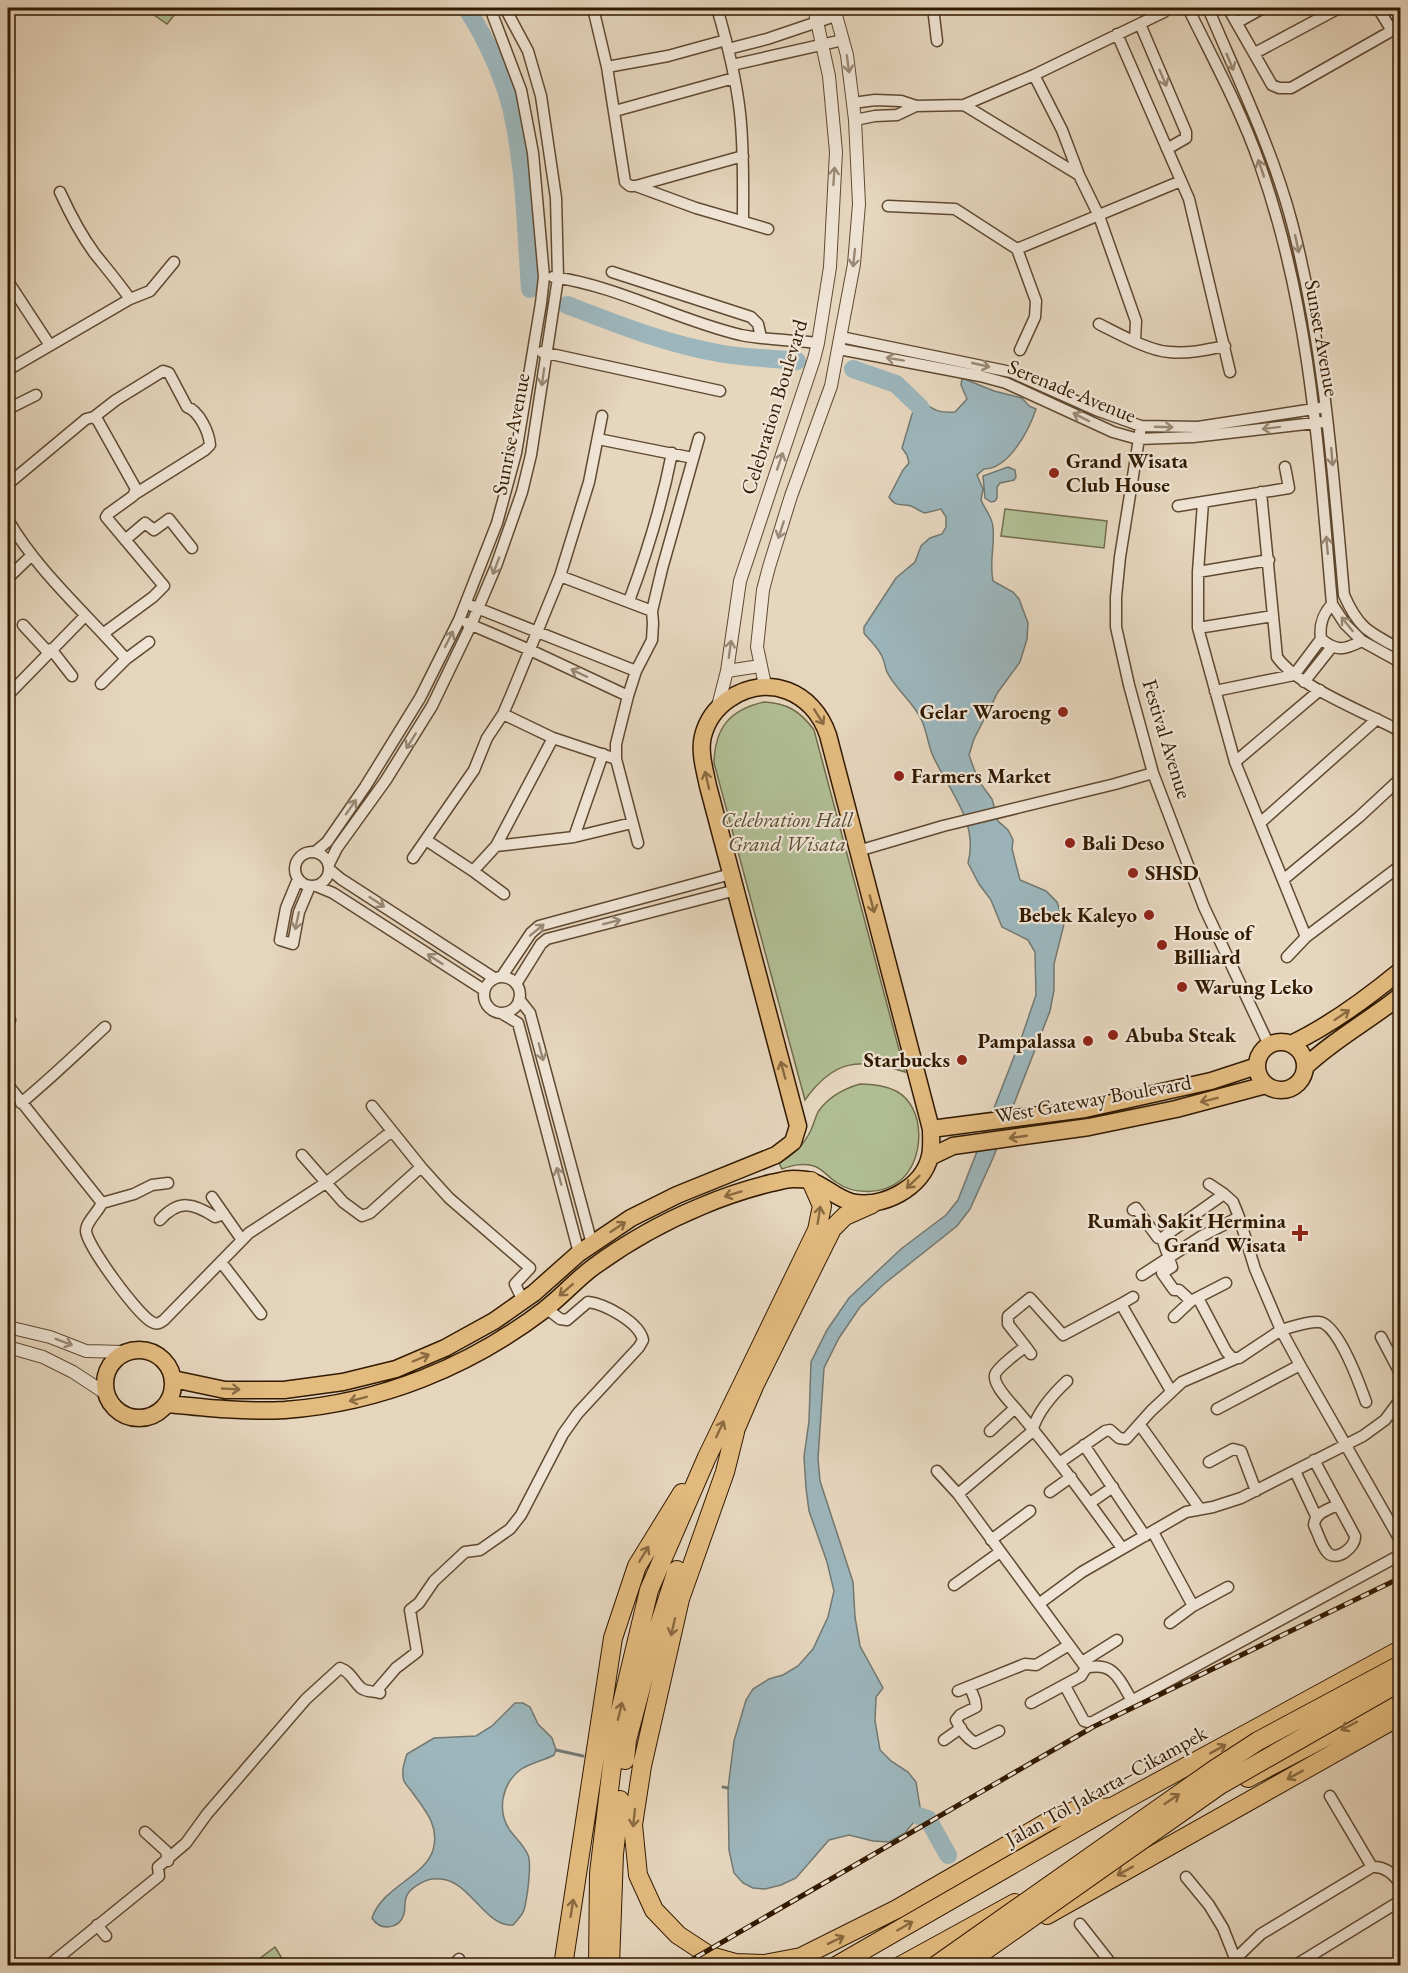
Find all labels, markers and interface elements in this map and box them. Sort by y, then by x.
one-way arrow [1225,52,1236,70]
one-way arrow [842,54,853,74]
one-way arrow [1158,68,1169,86]
one-way arrow [1255,159,1266,178]
one-way arrow [829,167,840,187]
one-way arrow [1292,234,1303,254]
one-way arrow [848,248,859,268]
street label: Sunset Avenue [1299,277,1346,398]
street label: Celebration Boulevard [734,316,813,498]
street label: Serenade Avenue [1004,353,1140,429]
one-way arrow [886,354,906,365]
one-way arrow [971,359,990,371]
one-way arrow [537,367,548,387]
street label: Sunrise Avenue [485,371,536,497]
one-way arrow [1072,411,1090,422]
one-way arrow [1154,421,1174,433]
one-way arrow [1261,423,1281,434]
place label: Grand Wisata Club House [1066,447,1189,498]
one-way arrow [1327,447,1338,467]
one-way arrow [775,452,786,471]
marker: Grand Wisata Club House [1047,466,1061,480]
one-way arrow [774,520,785,539]
one-way arrow [1321,536,1332,556]
one-way arrow [490,556,501,575]
one-way arrow [1340,616,1353,632]
one-way arrow [444,630,456,648]
one-way arrow [725,640,736,659]
one-way arrow [570,666,588,678]
street label: Festival Avenue [1136,676,1198,802]
place label: Gelar Waroeng [920,698,1051,725]
marker: Gelar Waroeng [1056,705,1070,719]
one-way arrow [813,708,825,725]
one-way arrow [404,732,416,749]
place label: Farmers Market [911,762,1051,789]
marker: Farmers Market [892,769,906,783]
one-way arrow [700,770,712,789]
one-way arrow [345,800,357,816]
park label: Celebration Hall Grand Wisata [721,806,854,857]
place label: Bali Deso [1082,829,1165,856]
marker: Bali Deso [1063,836,1077,850]
place label: SHSD [1145,859,1199,886]
marker: SHSD [1126,866,1140,880]
one-way arrow [867,894,878,913]
one-way arrow [369,896,386,909]
place label: Bebek Kaleyo [1019,901,1137,928]
marker: Bebek Kaleyo [1142,908,1156,922]
one-way arrow [291,911,303,930]
one-way arrow [602,916,621,928]
place label: House of Billiard [1174,919,1255,970]
one-way arrow [528,924,544,937]
marker: House of Billiard [1155,938,1169,952]
one-way arrow [427,952,444,964]
place label: Warung Leko [1194,973,1313,1000]
marker: Warung Leko [1175,980,1189,994]
one-way arrow [1333,1009,1349,1021]
place label: Abuba Steak [1124,1021,1237,1048]
place label: Pampalassa [977,1027,1077,1054]
marker: Abuba Steak [1106,1028,1120,1042]
marker: Pampalassa [1081,1034,1095,1048]
one-way arrow [535,1042,547,1061]
place label: Starbucks [863,1046,950,1073]
marker: Starbucks [955,1053,969,1067]
one-way arrow [777,1060,789,1079]
street label: West Gateway Boulevard [993,1068,1194,1129]
one-way arrow [1200,1095,1219,1107]
one-way arrow [1008,1132,1028,1143]
one-way arrow [553,1167,564,1186]
one-way arrow [906,1174,921,1189]
one-way arrow [724,1189,743,1200]
one-way arrow [814,1205,825,1225]
place label: Rumah Sakit Hermina Grand Wisata [1087,1207,1287,1258]
one-way arrow [609,1221,625,1233]
marker: Rumah Sakit Hermina Grand Wisata [1291,1224,1309,1242]
one-way arrow [558,1283,573,1297]
one-way arrow [54,1337,73,1348]
one-way arrow [412,1352,430,1363]
one-way arrow [220,1384,240,1395]
one-way arrow [349,1394,368,1405]
one-way arrow [715,1420,727,1438]
one-way arrow [639,1546,651,1563]
one-way arrow [667,1617,679,1636]
one-way arrow [615,1701,627,1720]
street label: Jalan Tol Jakarta–Cikampek [999,1718,1212,1853]
one-way arrow [1341,1720,1358,1732]
one-way arrow [1209,1743,1227,1754]
one-way arrow [1286,1770,1304,1781]
one-way arrow [1163,1793,1179,1805]
one-way arrow [629,1808,640,1828]
one-way arrow [1117,1865,1134,1877]
one-way arrow [567,1898,578,1918]
one-way arrow [896,1919,913,1931]
one-way arrow [827,1933,845,1945]

